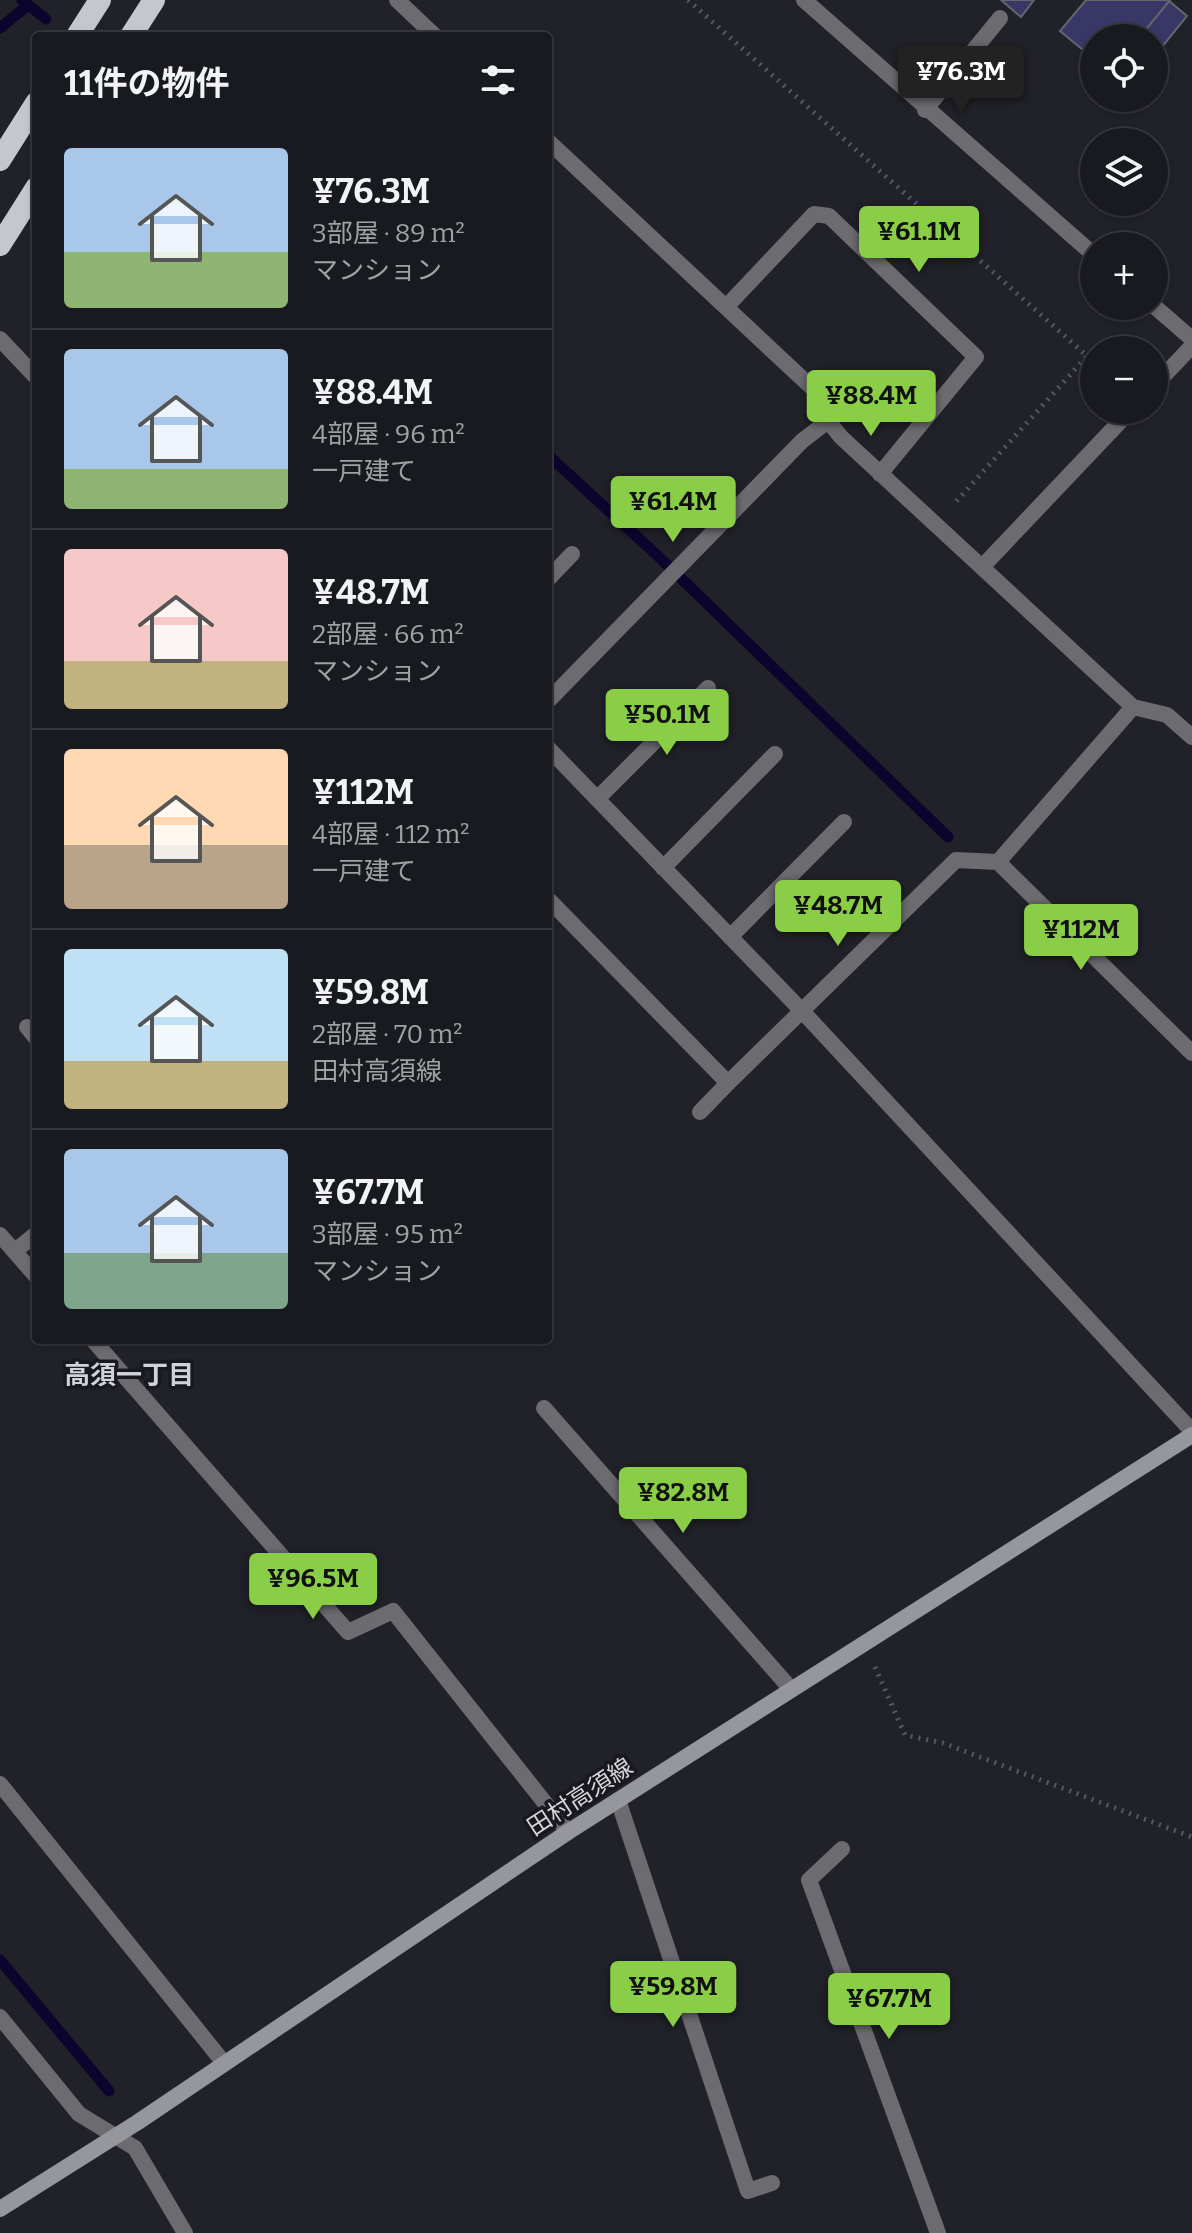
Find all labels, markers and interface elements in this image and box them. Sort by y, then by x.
map controls [1080,24,1168,424]
button: locate [1080,24,1168,112]
pin: ¥76.3M [896,46,1026,114]
text: ¥76.3M [916,56,1006,87]
icon: filters [476,58,520,102]
text: 11件の物件 [64,63,229,104]
button: layers [1080,128,1168,216]
text: ¥76.3M [312,171,430,212]
icon: home [128,180,224,276]
pin: ¥61.1M [854,206,984,274]
text: ¥61.1M [877,216,961,247]
text: 3部屋 · 89 m² [312,218,465,249]
button: + [1080,232,1168,320]
text: マンション [312,255,442,286]
button: − [1080,336,1168,424]
pin: ¥88.4M [806,370,936,438]
text: ¥88.4M [312,372,433,413]
text: ¥88.4M [825,380,917,411]
icon: home [128,381,224,477]
text: 4部屋 · 96 m² [312,419,465,450]
text: 一戸建て [312,456,416,487]
pin: ¥61.4M [608,476,738,544]
text: ¥61.4M [629,486,717,517]
text: ¥48.7M [312,572,430,613]
icon: home [128,581,224,677]
text: 2部屋 · 66 m² [312,619,464,650]
text: マンション [312,656,442,687]
pin: ¥50.1M [602,689,732,757]
text: ¥50.1M [624,699,710,730]
text: ¥112M [312,772,414,813]
icon: home [128,781,224,877]
text: 4部屋 · 112 m² [312,819,470,850]
text: 一戸建て [312,856,416,887]
pin: ¥48.7M [773,880,903,948]
text: ¥48.7M [793,890,883,921]
pin: ¥112M [1025,904,1137,972]
text: ¥112M [1042,914,1120,945]
text: ¥59.8M [312,972,429,1013]
icon: home [128,981,224,1077]
text: 2部屋 · 70 m² [312,1019,463,1050]
text: 田村高須線 [312,1056,442,1087]
text: ¥67.7M [312,1172,424,1213]
icon: home [128,1181,224,1277]
text: 3部屋 · 95 m² [312,1219,463,1250]
text: マンション [312,1256,442,1287]
district label: 高須一丁目 [64,1360,194,1391]
pin: ¥82.8M [618,1467,748,1535]
text: ¥82.8M [637,1477,729,1508]
pin: ¥96.5M [248,1553,378,1621]
text: ¥96.5M [267,1563,359,1594]
street label: 田村高須線 [522,1753,638,1841]
pin: ¥59.8M [608,1961,738,2029]
text: ¥59.8M [628,1971,718,2002]
pin: ¥67.7M [824,1973,954,2041]
text: ¥67.7M [846,1983,932,2014]

